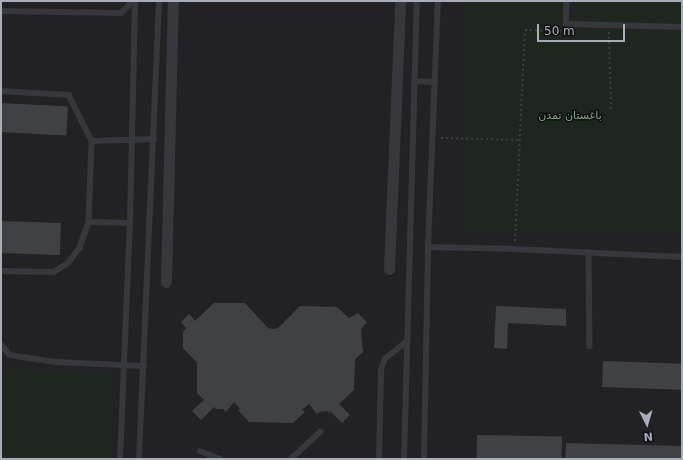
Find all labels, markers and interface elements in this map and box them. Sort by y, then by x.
scale bar [539,16,627,42]
text: 50 m [544,24,575,38]
park label: باغستان تمدن [538,109,602,123]
north arrow [627,404,667,444]
text: N [643,430,653,443]

